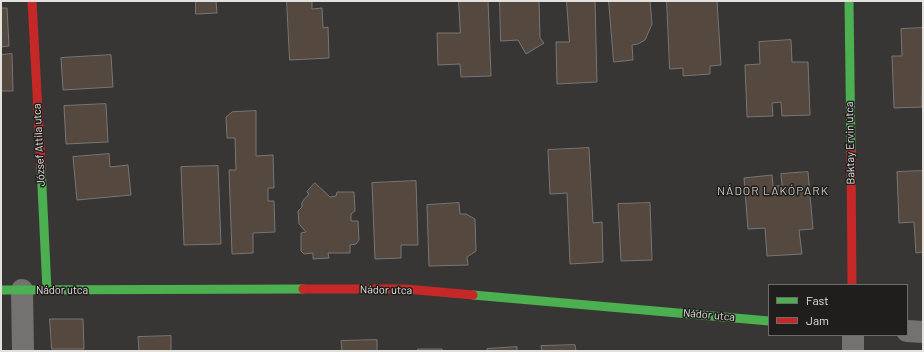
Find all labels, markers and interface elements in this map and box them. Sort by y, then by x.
street label: Baktay Ervin utca [843,101,857,185]
street label: József Attila utca [30,103,48,187]
district label: NÁDOR LAKÓPARK [717,184,829,198]
street label: Nádor utca [36,283,88,297]
street label: Nádor utca [360,283,412,297]
legend [768,284,908,336]
text: Fast [806,293,829,307]
street label: Nádor utca [682,306,736,324]
text: Jam [806,313,829,327]

